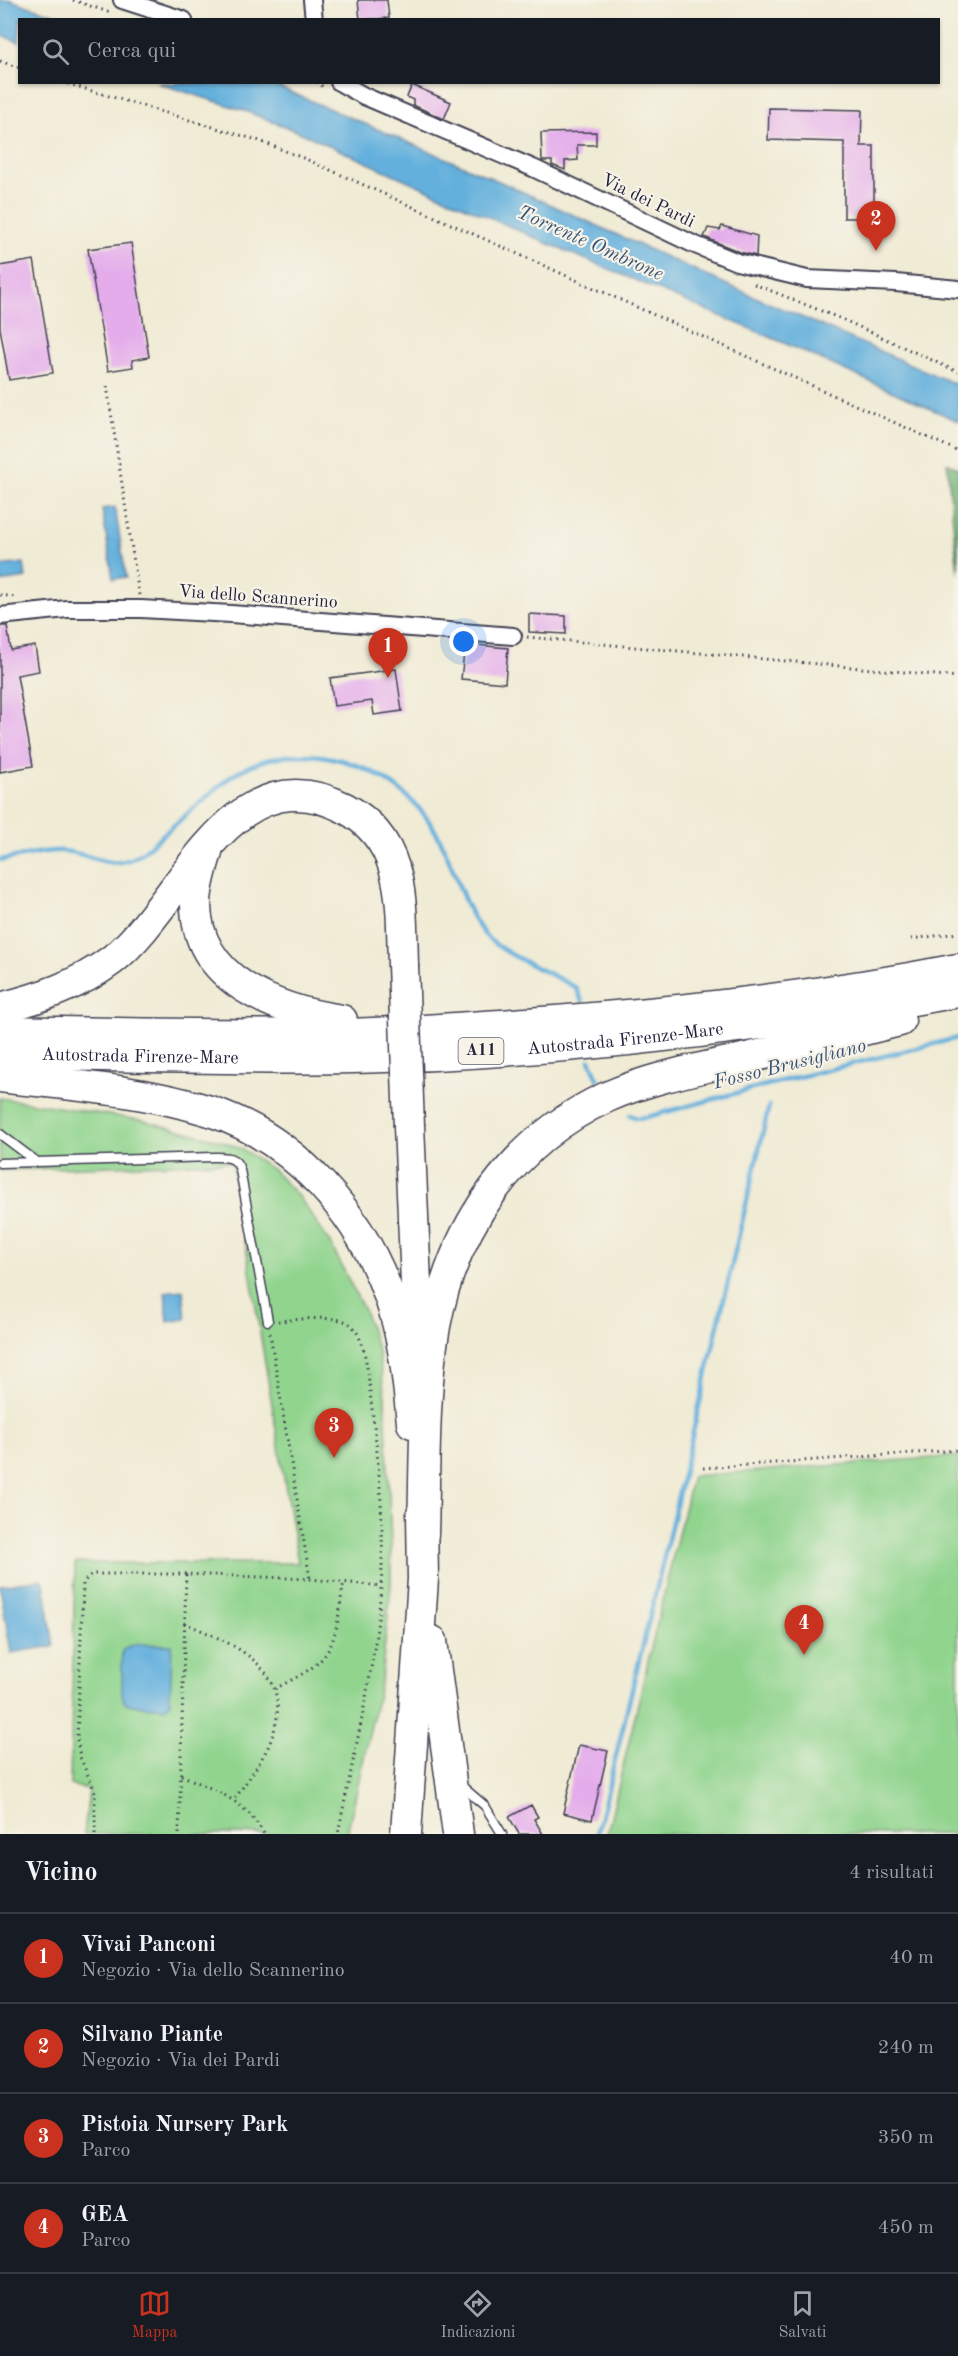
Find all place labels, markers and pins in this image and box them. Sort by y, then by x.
pin: 2 [856,202,896,251]
pin: 1 [368,628,408,678]
pin: 3 [314,1408,354,1458]
pin: 4 [784,1606,824,1655]

